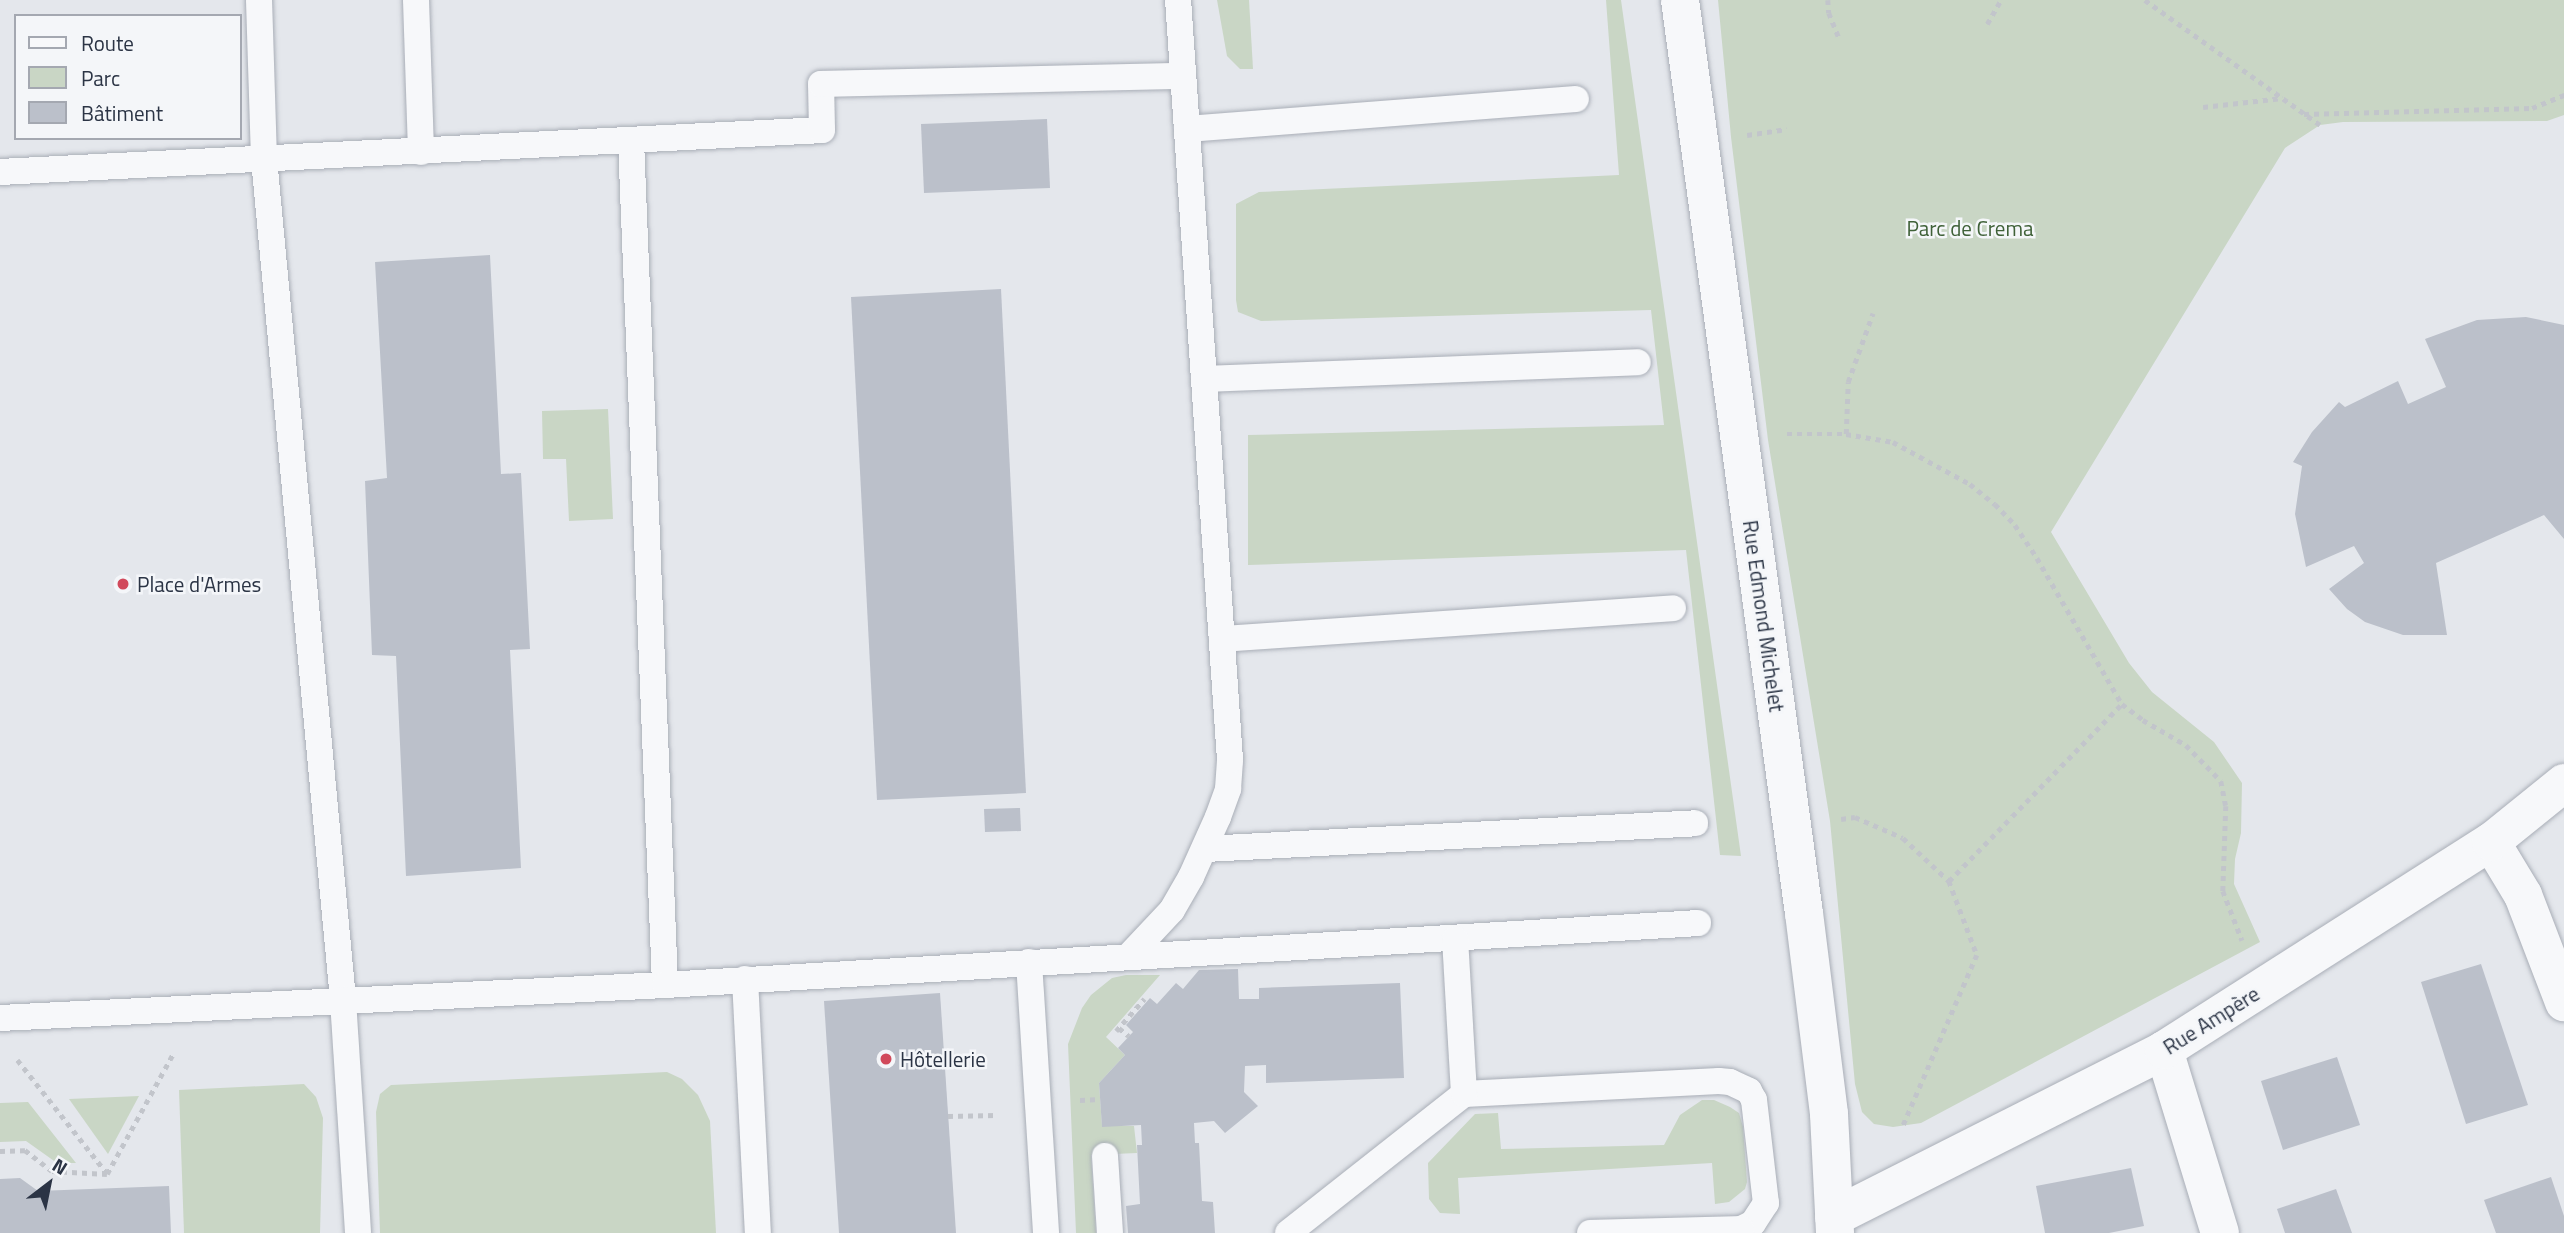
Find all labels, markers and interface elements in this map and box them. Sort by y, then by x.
legend [14,14,242,140]
text: Route [81,27,134,59]
text: Parc [81,62,120,94]
text: Bâtiment [81,97,163,129]
park label: Parc de Crema [1906,215,2034,241]
street label: Rue Edmond Michelet [1738,518,1790,714]
place label: Place d'Armes [137,571,261,597]
marker: Place d'Armes [115,576,131,592]
street label: Rue Ampère [2158,981,2264,1059]
place label: Hôtellerie [900,1046,986,1072]
marker: Hôtellerie [878,1051,894,1067]
north arrow [14,1149,84,1219]
text: N [47,1150,74,1182]

